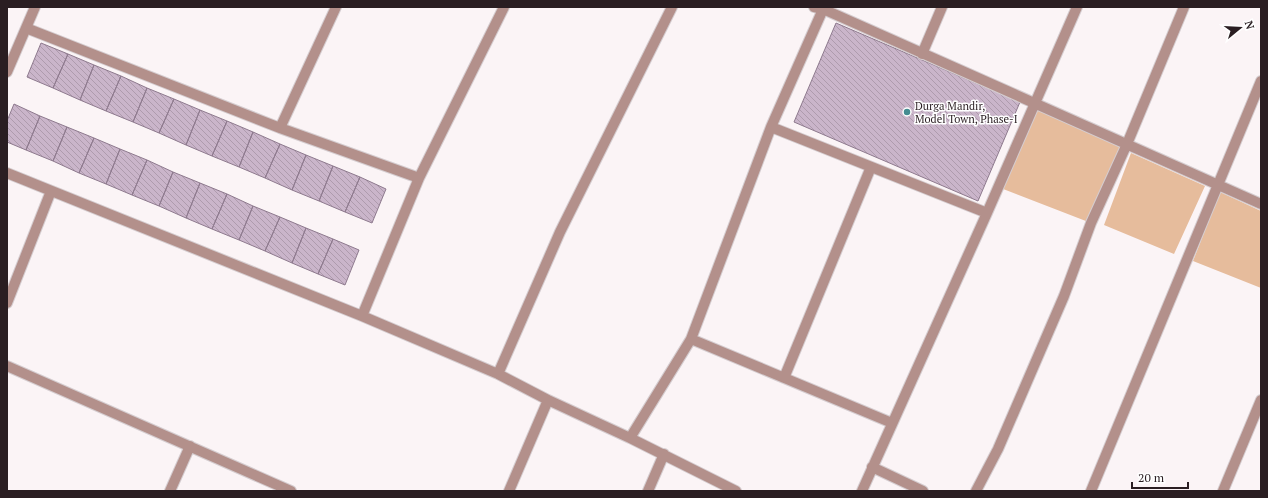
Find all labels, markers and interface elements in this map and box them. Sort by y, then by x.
north arrow [1220,8,1260,48]
text: N [1242,19,1258,32]
place label: Durga Mandir, Model Town, Phase-I [915,99,1018,126]
marker: Durga Mandir, Model Town, Phase-I [902,107,912,117]
scale bar [1132,464,1188,490]
text: 20 m [1138,470,1165,485]

